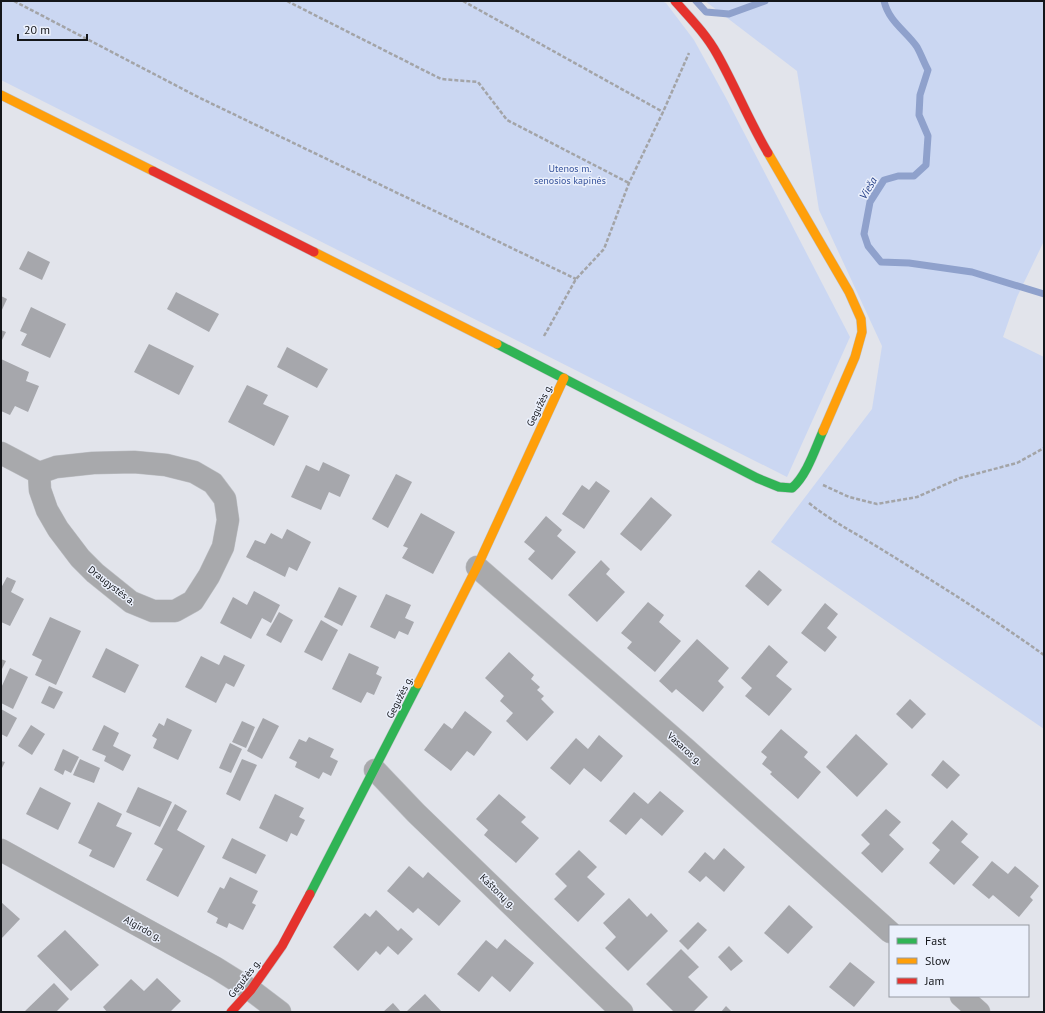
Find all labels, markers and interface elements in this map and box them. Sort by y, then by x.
scale bar [18,16,87,42]
text: 20 m [24,22,50,37]
park label: Utenos m. senosios kapinės [534,162,606,187]
water label: Vieša [856,174,880,202]
street label: Gegužės g. [524,382,555,429]
street label: Draugystės a. [85,563,138,608]
street label: Gegužės g. [383,674,416,721]
street label: Vasaros g. [664,729,705,767]
street label: Kaštonų g. [477,871,518,912]
street label: Algirdo g. [122,913,164,944]
legend [889,925,1029,997]
text: Fast [925,933,946,948]
text: Slow [925,953,950,968]
street label: Gegužės g. [225,956,264,1000]
text: Jam [924,973,944,988]

